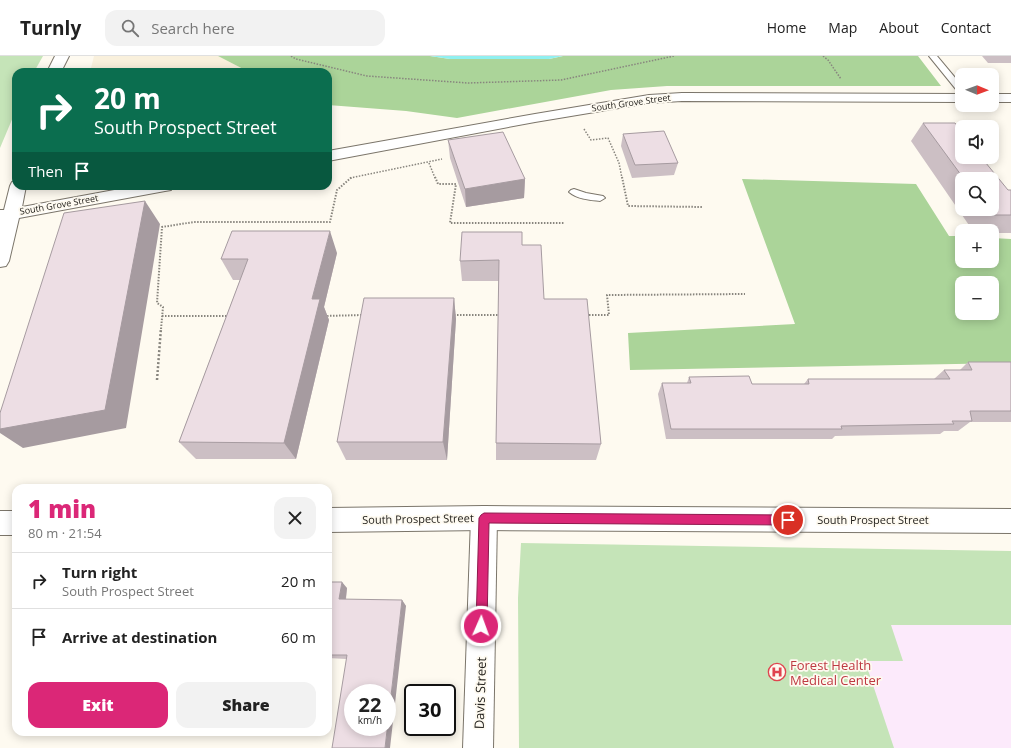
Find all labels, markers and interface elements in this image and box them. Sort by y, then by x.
search box [105,10,385,46]
text: Turnly [20,15,81,41]
icon: search [119,17,141,39]
text: Search here [151,18,235,38]
text: Home [767,18,806,37]
text: Map [828,18,857,37]
text: About [879,18,919,37]
text: Contact [941,18,991,37]
north arrow [955,68,999,112]
map controls [955,68,999,320]
text: 20 m [94,79,161,117]
icon: right [28,84,80,136]
street label: South Grove Street [591,91,671,114]
text: South Prospect Street [94,115,277,139]
button: sound [955,120,999,164]
icon: arrive [71,160,93,182]
text: Then [28,161,63,181]
button: search [955,172,999,216]
street label: South Grove Street [19,191,99,218]
button: + [955,224,999,268]
button: − [955,276,999,320]
text: 1 min [28,492,96,525]
button: close [274,497,316,539]
pin [771,503,805,537]
icon: arrive [777,509,799,531]
street label: South Prospect Street [362,510,474,527]
street label: South Prospect Street [817,512,929,527]
text: 80 m · 21:54 [28,524,102,542]
text: Turn right [62,562,137,582]
icon: right [28,570,50,592]
text: 20 m [281,571,316,591]
text: South Prospect Street [62,582,194,600]
position arrow [460,605,502,647]
icon: arrive [28,626,50,648]
text: Arrive at destination [62,627,217,647]
text: 60 m [281,627,316,647]
street label: Davis Street [470,656,490,729]
place label: Forest Health Medical Center [790,656,882,689]
hospital icon: Forest Health Medical Center [767,662,787,682]
button: Exit [28,682,168,728]
button: Share [176,682,316,728]
speed limit sign: 30 [404,684,456,736]
text: 22 [359,691,381,718]
text: km/h [358,713,382,727]

